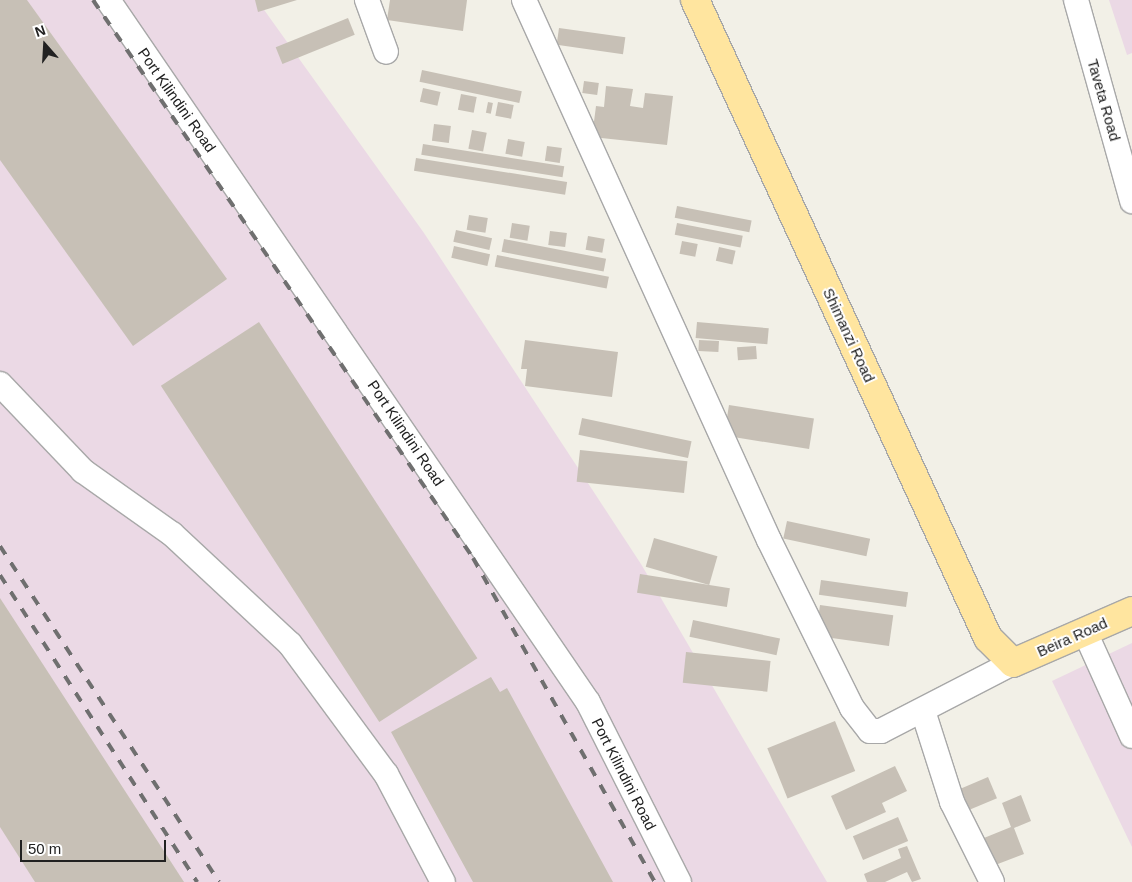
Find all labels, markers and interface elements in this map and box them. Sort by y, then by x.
north arrow [20,20,70,70]
text: N [33,22,48,40]
street label: Port Kilindini Road [134,44,220,156]
street label: Taveta Road [1084,57,1124,143]
street label: Shimanzi Road [819,285,879,385]
street label: Port Kilindini Road [364,377,448,489]
street label: Beira Road [1034,614,1110,660]
street label: Port Kilindini Road [588,715,660,833]
scale bar [22,830,169,862]
text: 50 m [28,840,61,857]

